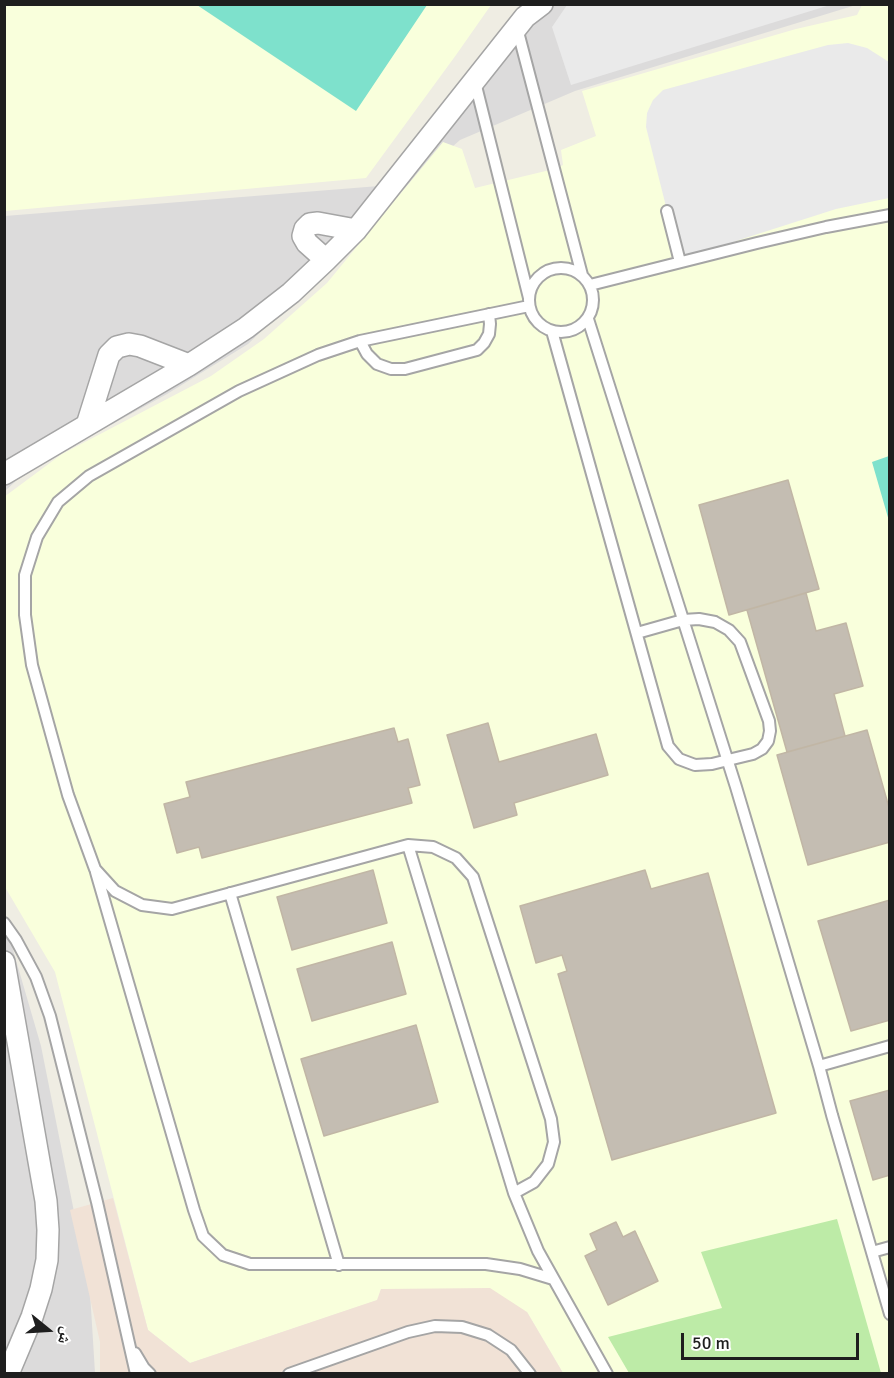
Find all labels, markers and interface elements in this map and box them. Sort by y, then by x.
north arrow [18,1300,78,1360]
scale bar [684,1321,862,1359]
text: ش [53,1324,77,1347]
text: 50 m [692,1332,730,1354]

